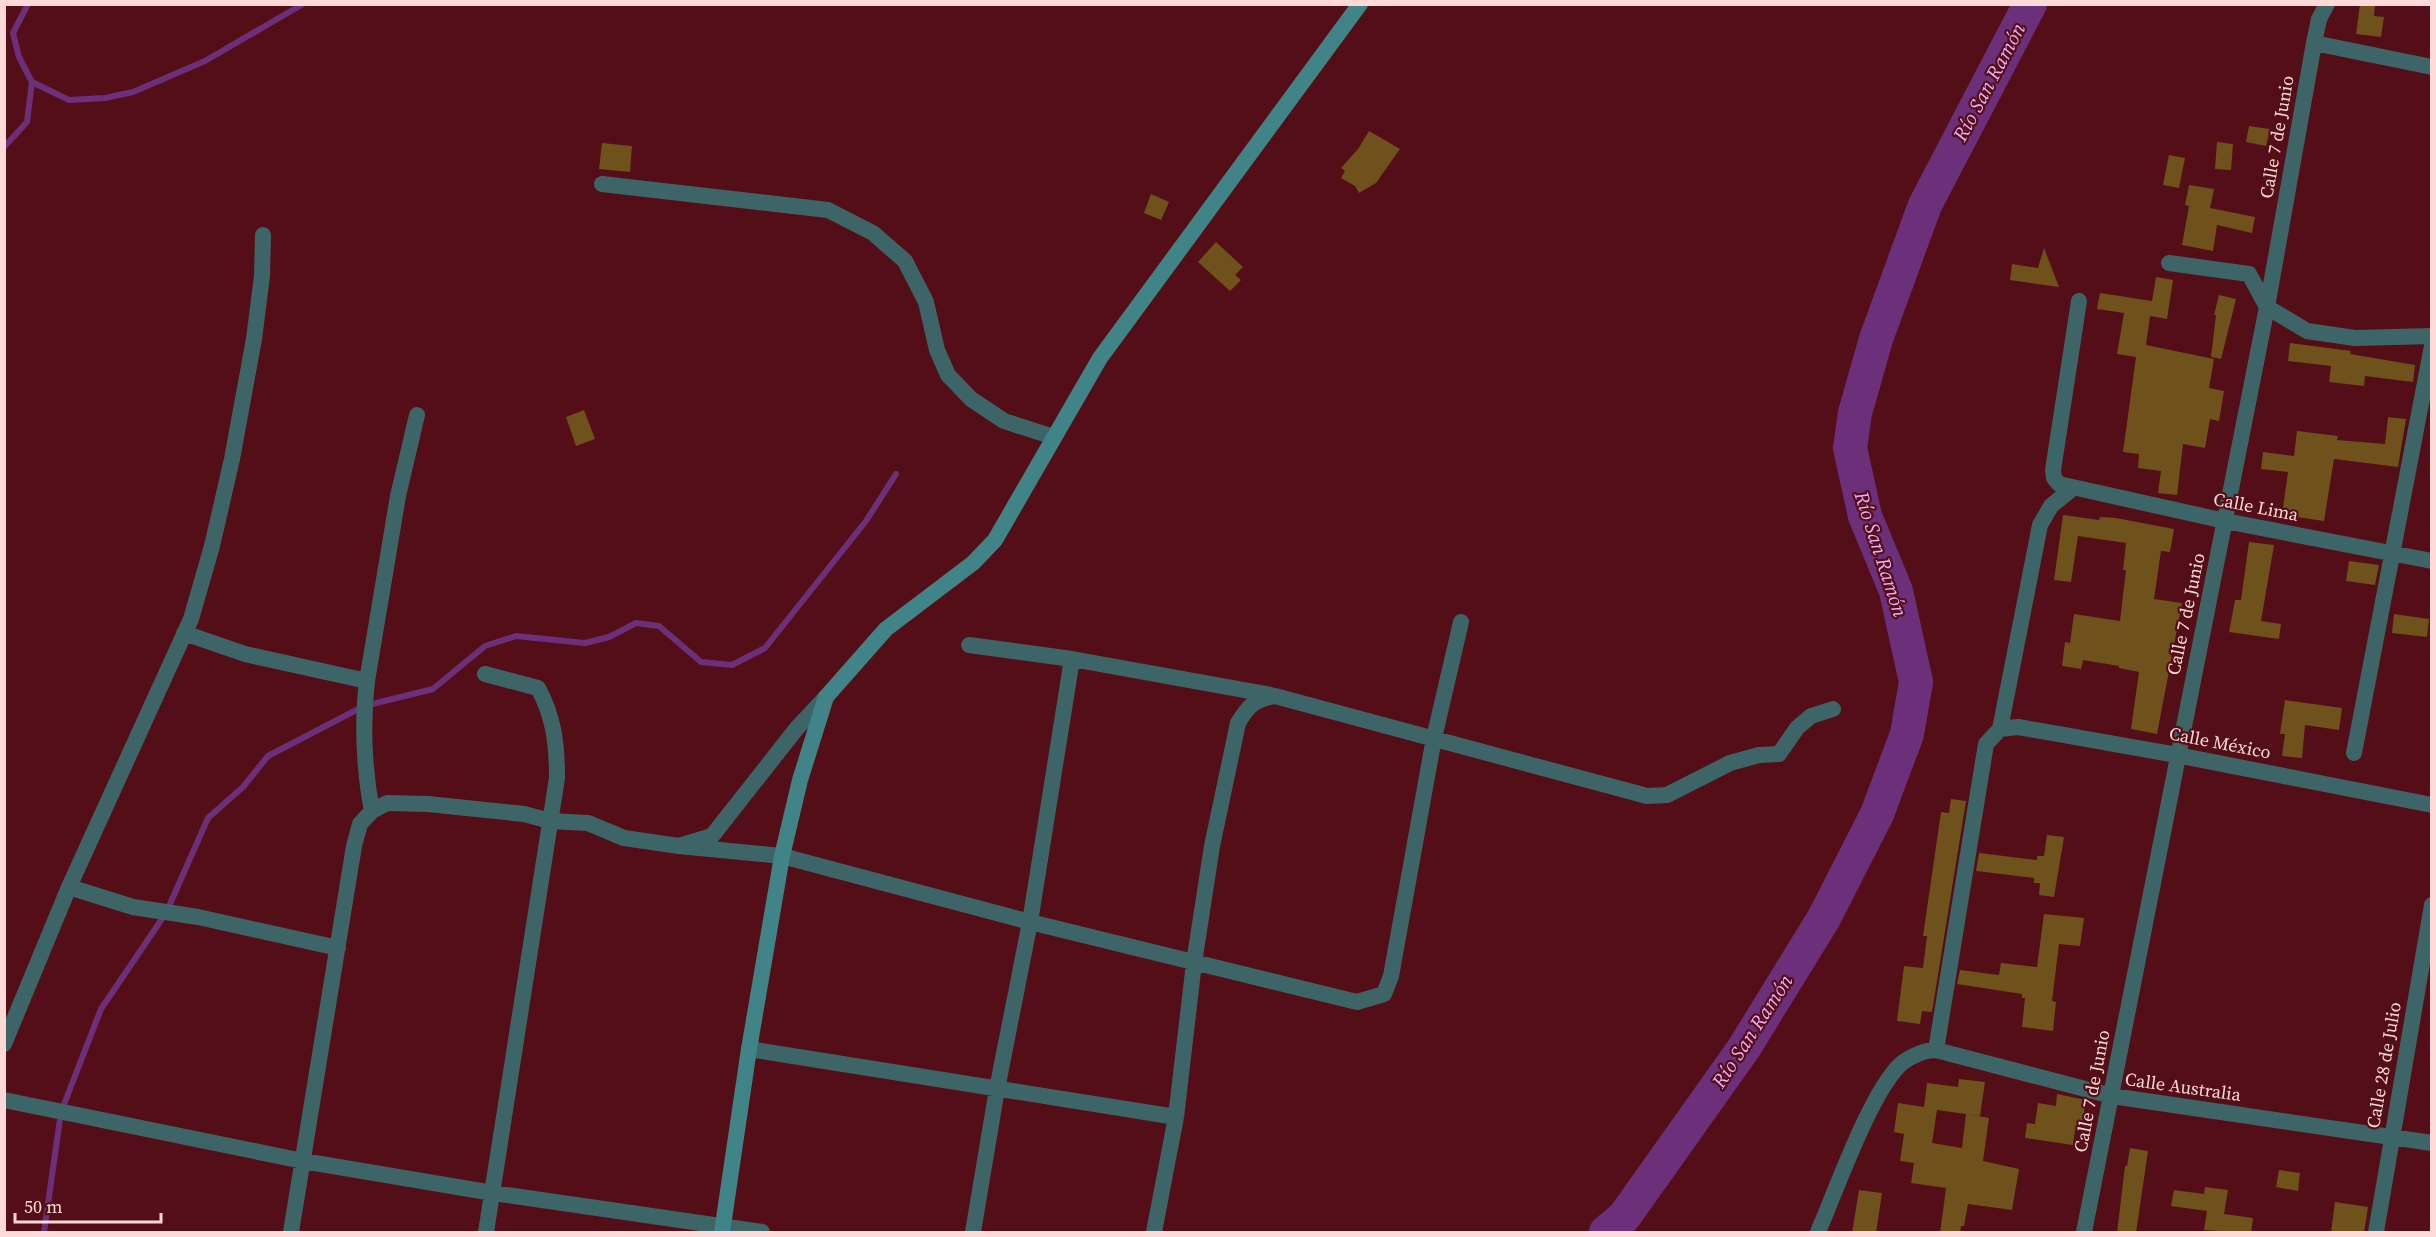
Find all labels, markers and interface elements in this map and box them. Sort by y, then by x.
water label: Río San Ramón [1946,17,2032,147]
street label: Calle 7 de Junio [2253,73,2300,200]
street label: Calle Lima [2211,486,2302,527]
water label: Río San Ramón [1847,487,1915,621]
street label: Calle 7 de Junio [2160,550,2211,677]
street label: Calle México [2167,720,2273,765]
water label: Río San Ramón [1704,968,1800,1094]
street label: Calle 28 de Julio [2360,1000,2407,1130]
street label: Calle 7 de Junio [2067,1027,2116,1154]
street label: Calle Australia [2123,1066,2243,1107]
scale bar [15,1186,160,1224]
text: 50 m [24,1194,62,1219]

